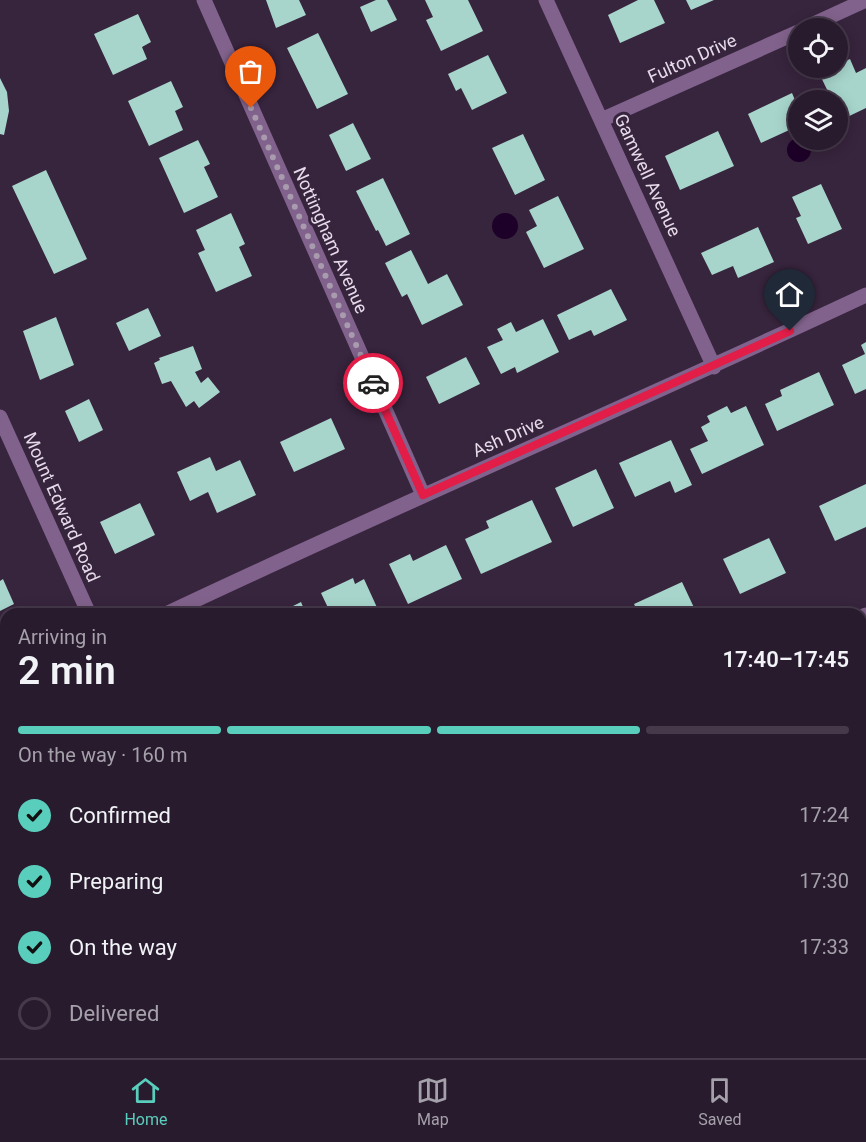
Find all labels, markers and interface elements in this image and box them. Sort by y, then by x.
map controls [788,18,848,150]
button: locate [788,18,848,78]
street label: Fulton Drive [644,29,740,87]
pin [225,46,276,108]
icon: bag [234,55,267,88]
button: layers [788,90,848,150]
street label: Gamwell Avenue [610,110,686,240]
street label: Nottingham Avenue [289,164,373,316]
pin [764,269,815,331]
icon: home [773,278,806,311]
courier [343,353,403,413]
icon: car [357,367,390,400]
street label: Ash Drive [469,411,547,461]
street label: Mount Edward Road [20,429,104,585]
text: Arriving in [18,625,107,649]
text: 17:40–17:45 [722,647,849,672]
text: 2 min [18,648,116,694]
text: On the way · 160 m [18,743,187,767]
icon: check [18,799,51,832]
text: Confirmed [69,803,171,828]
text: 17:24 [799,803,849,827]
icon: check [18,865,51,898]
text: Preparing [69,869,163,894]
text: 17:30 [799,869,849,893]
icon: check [18,931,51,964]
text: On the way [69,935,177,960]
text: 17:33 [799,935,849,959]
text: Delivered [69,1001,159,1026]
tab: Home [124,1074,168,1129]
tab: Map [416,1074,449,1129]
tab: Saved [698,1074,742,1129]

